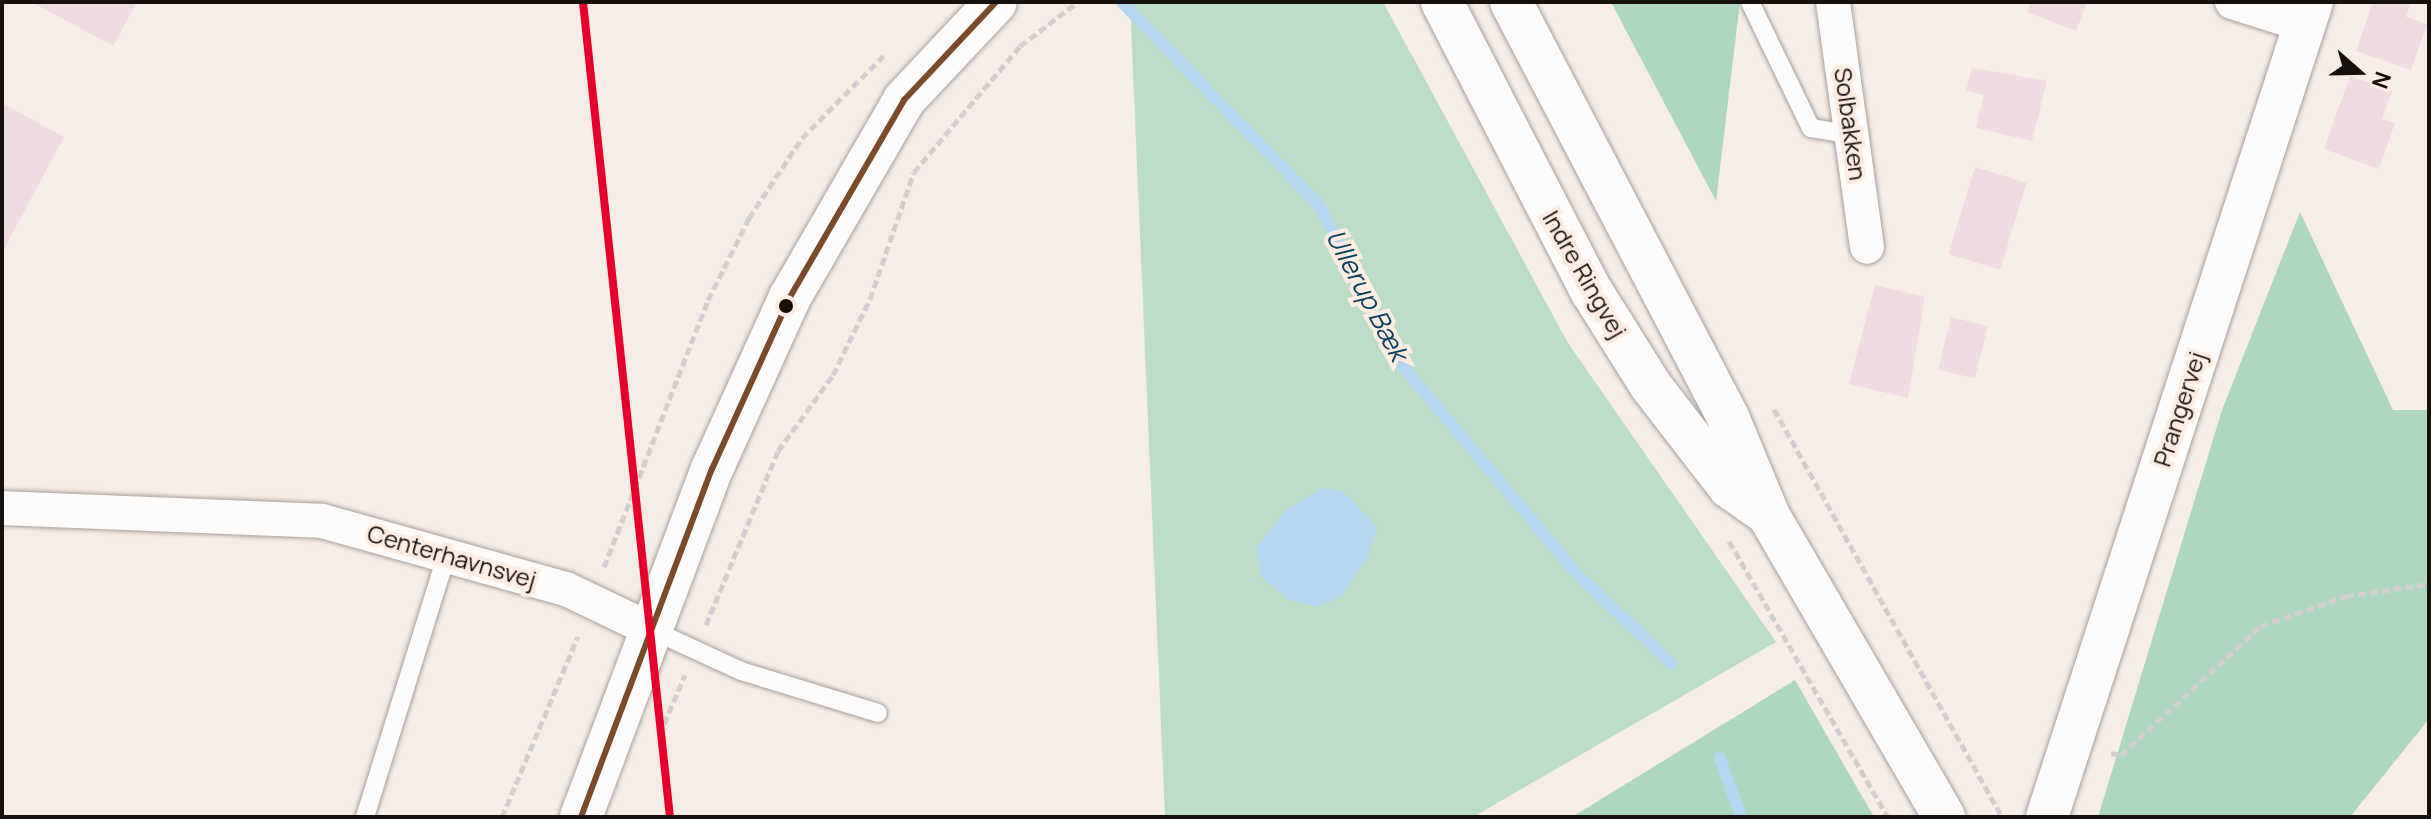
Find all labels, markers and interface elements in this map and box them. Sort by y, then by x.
north arrow [2319,32,2399,112]
street label: Solbakken [1829,66,1873,182]
text: N [2365,68,2398,93]
street label: Indre Ringvej [1537,205,1633,343]
water label: Ullerup Bæk [1319,224,1415,366]
unlabelled marker [778,298,794,314]
street label: Prangervej [2147,348,2211,470]
street label: Centerhavnsvej [364,518,540,594]

